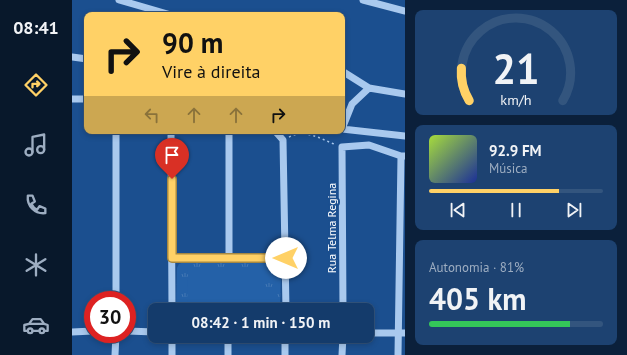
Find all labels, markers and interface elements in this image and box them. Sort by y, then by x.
text: 08:41 [13,16,59,39]
text: 90 m [162,24,223,61]
icon: right [96,28,148,80]
text: 21 [492,41,540,94]
text: Vire à direita [162,60,260,83]
icon: directions [22,71,50,99]
text: km/h [500,89,532,108]
icon: left [141,104,163,126]
icon: ahead [183,104,205,126]
icon: ahead [225,104,247,126]
icon: right [267,104,289,126]
icon: music [22,131,50,159]
pin [155,138,189,179]
text: 92.9 FM [489,141,542,160]
icon: arrive [161,144,183,166]
text: Música [489,160,528,177]
street label: Rua Telma Regina [324,183,339,273]
icon: phone [22,191,50,219]
icon: previous [447,199,469,221]
icon: pause [505,199,527,221]
icon: next [563,199,585,221]
position arrow [265,237,307,279]
icon: climate [22,251,50,279]
text: Autonomia · 81% [429,259,524,276]
text: 405 km [429,279,527,318]
speed limit sign: 30 [84,291,136,343]
icon: car [22,311,50,339]
text: 08:42 · 1 min · 150 m [192,313,330,332]

